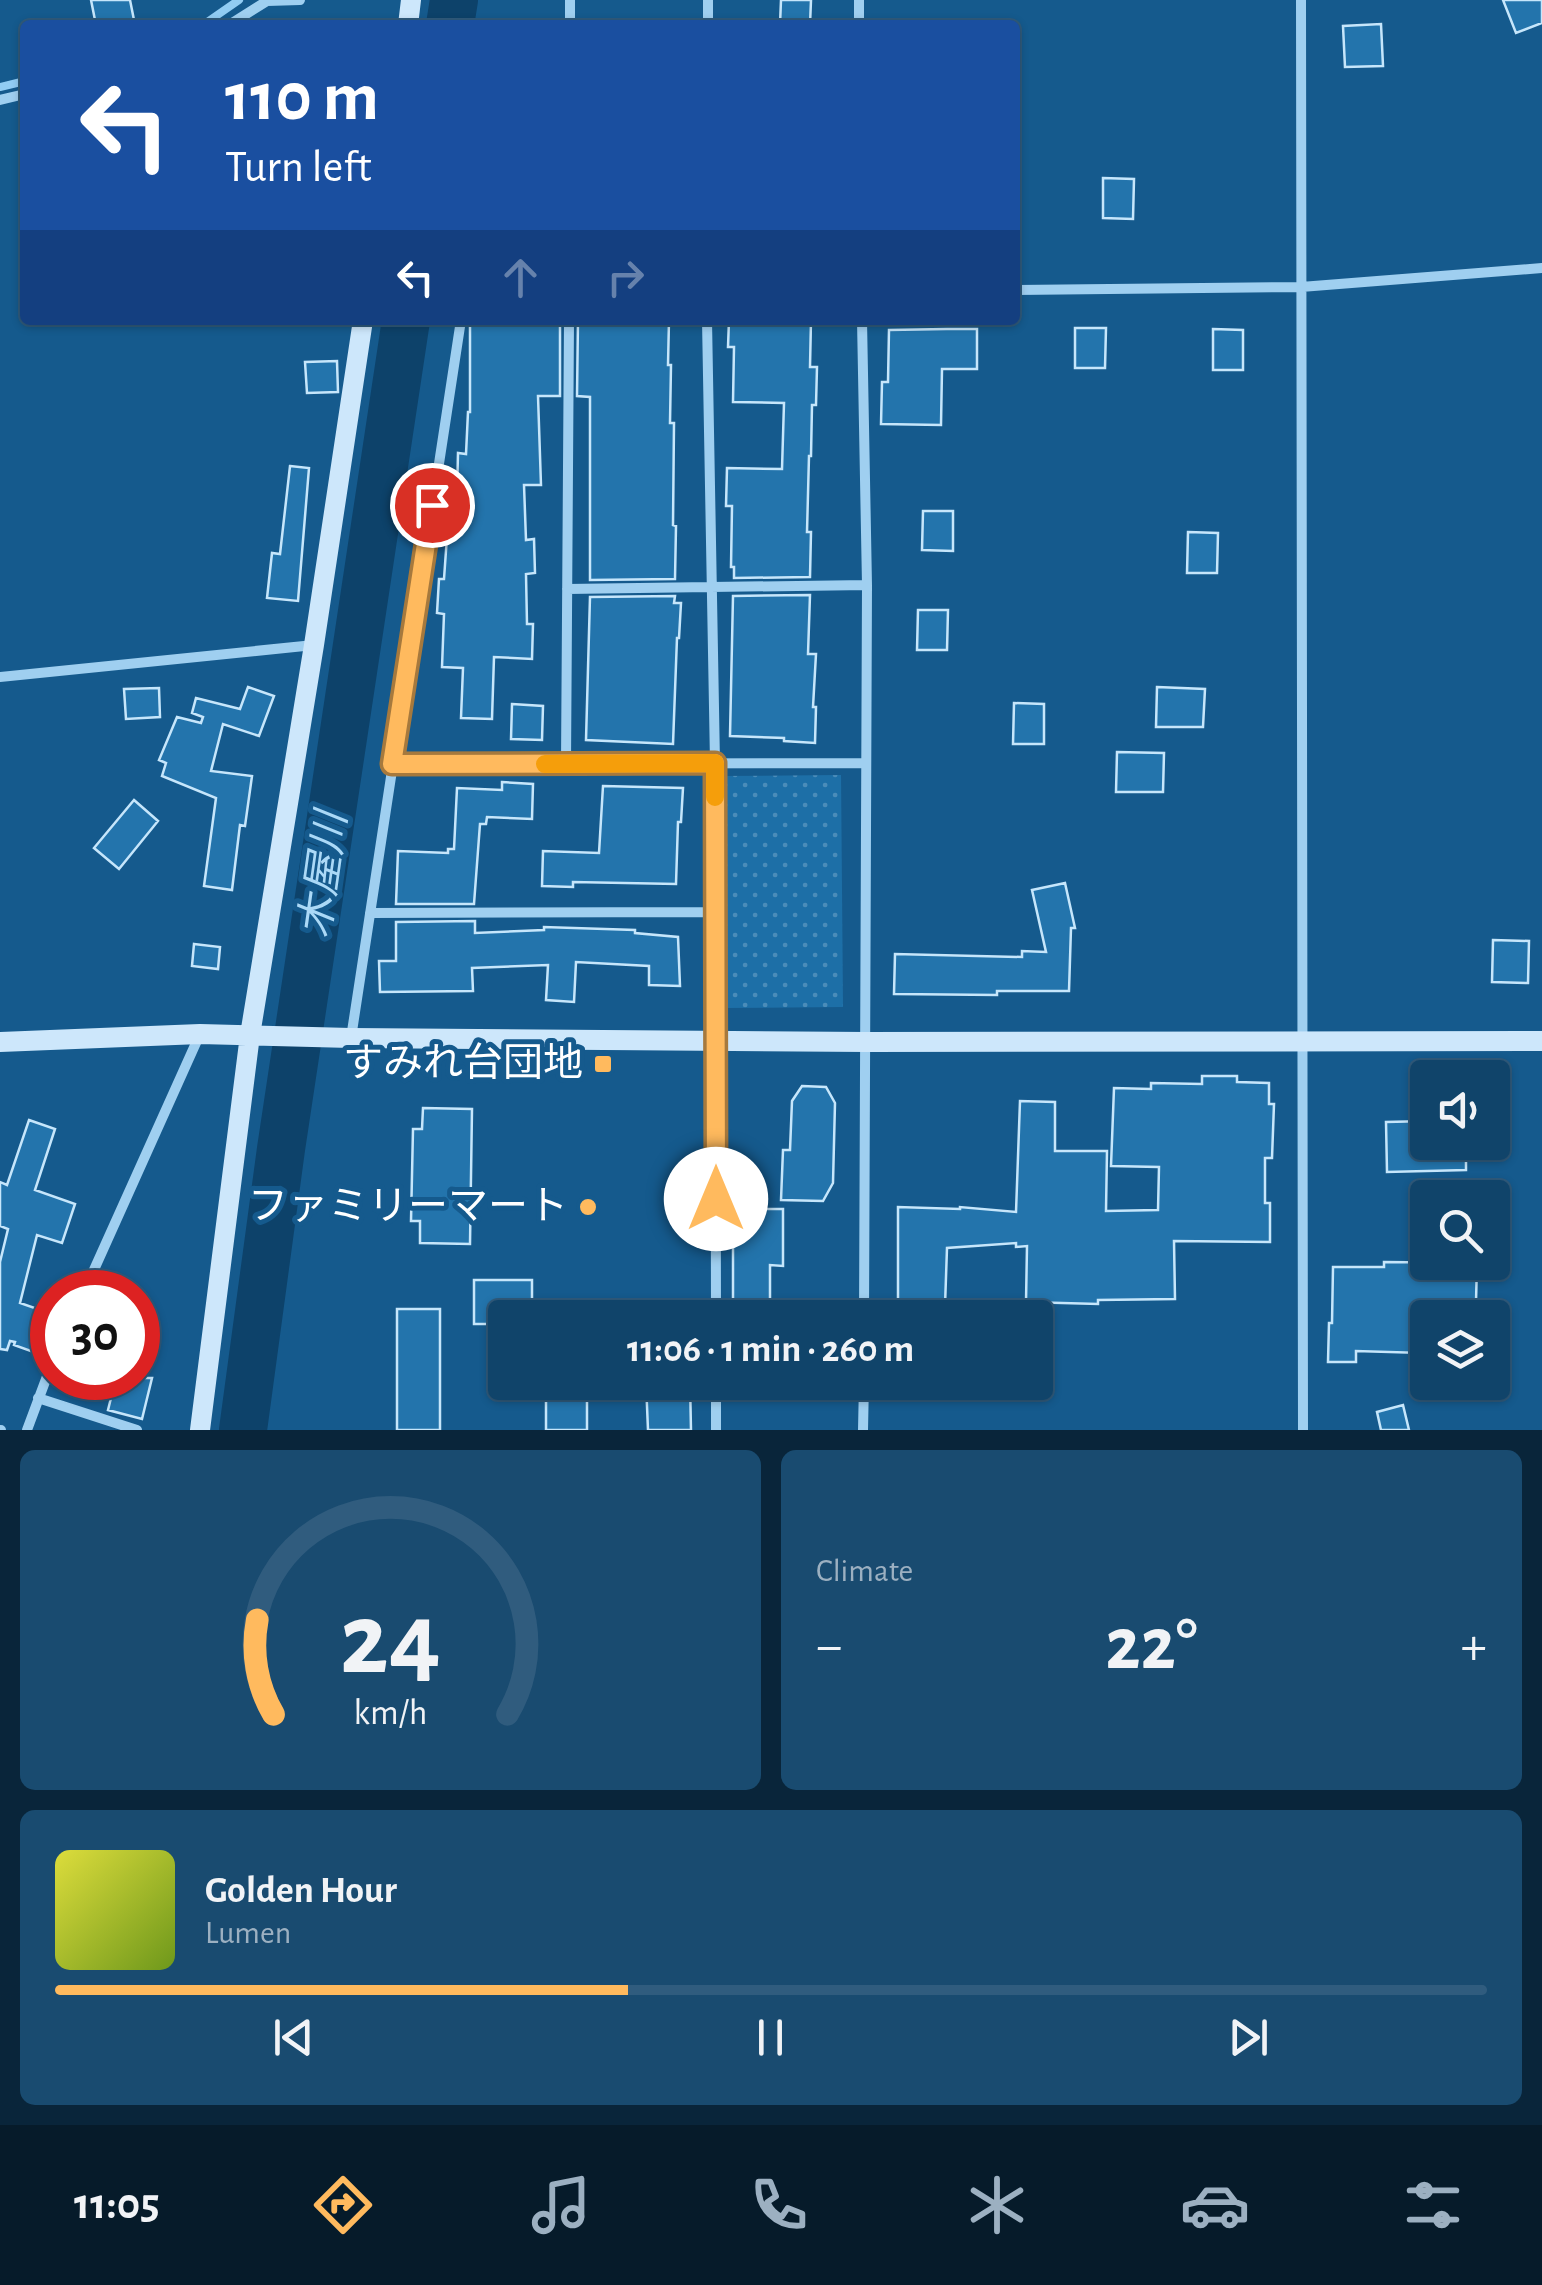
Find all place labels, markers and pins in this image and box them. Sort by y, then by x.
pin [390,463,475,548]
place label: すみれ台団地 [343,1042,583,1084]
marker: すみれ台団地 [592,1053,614,1075]
place label: ファミリーマート [248,1187,568,1227]
marker: ファミリーマート [577,1196,599,1218]

